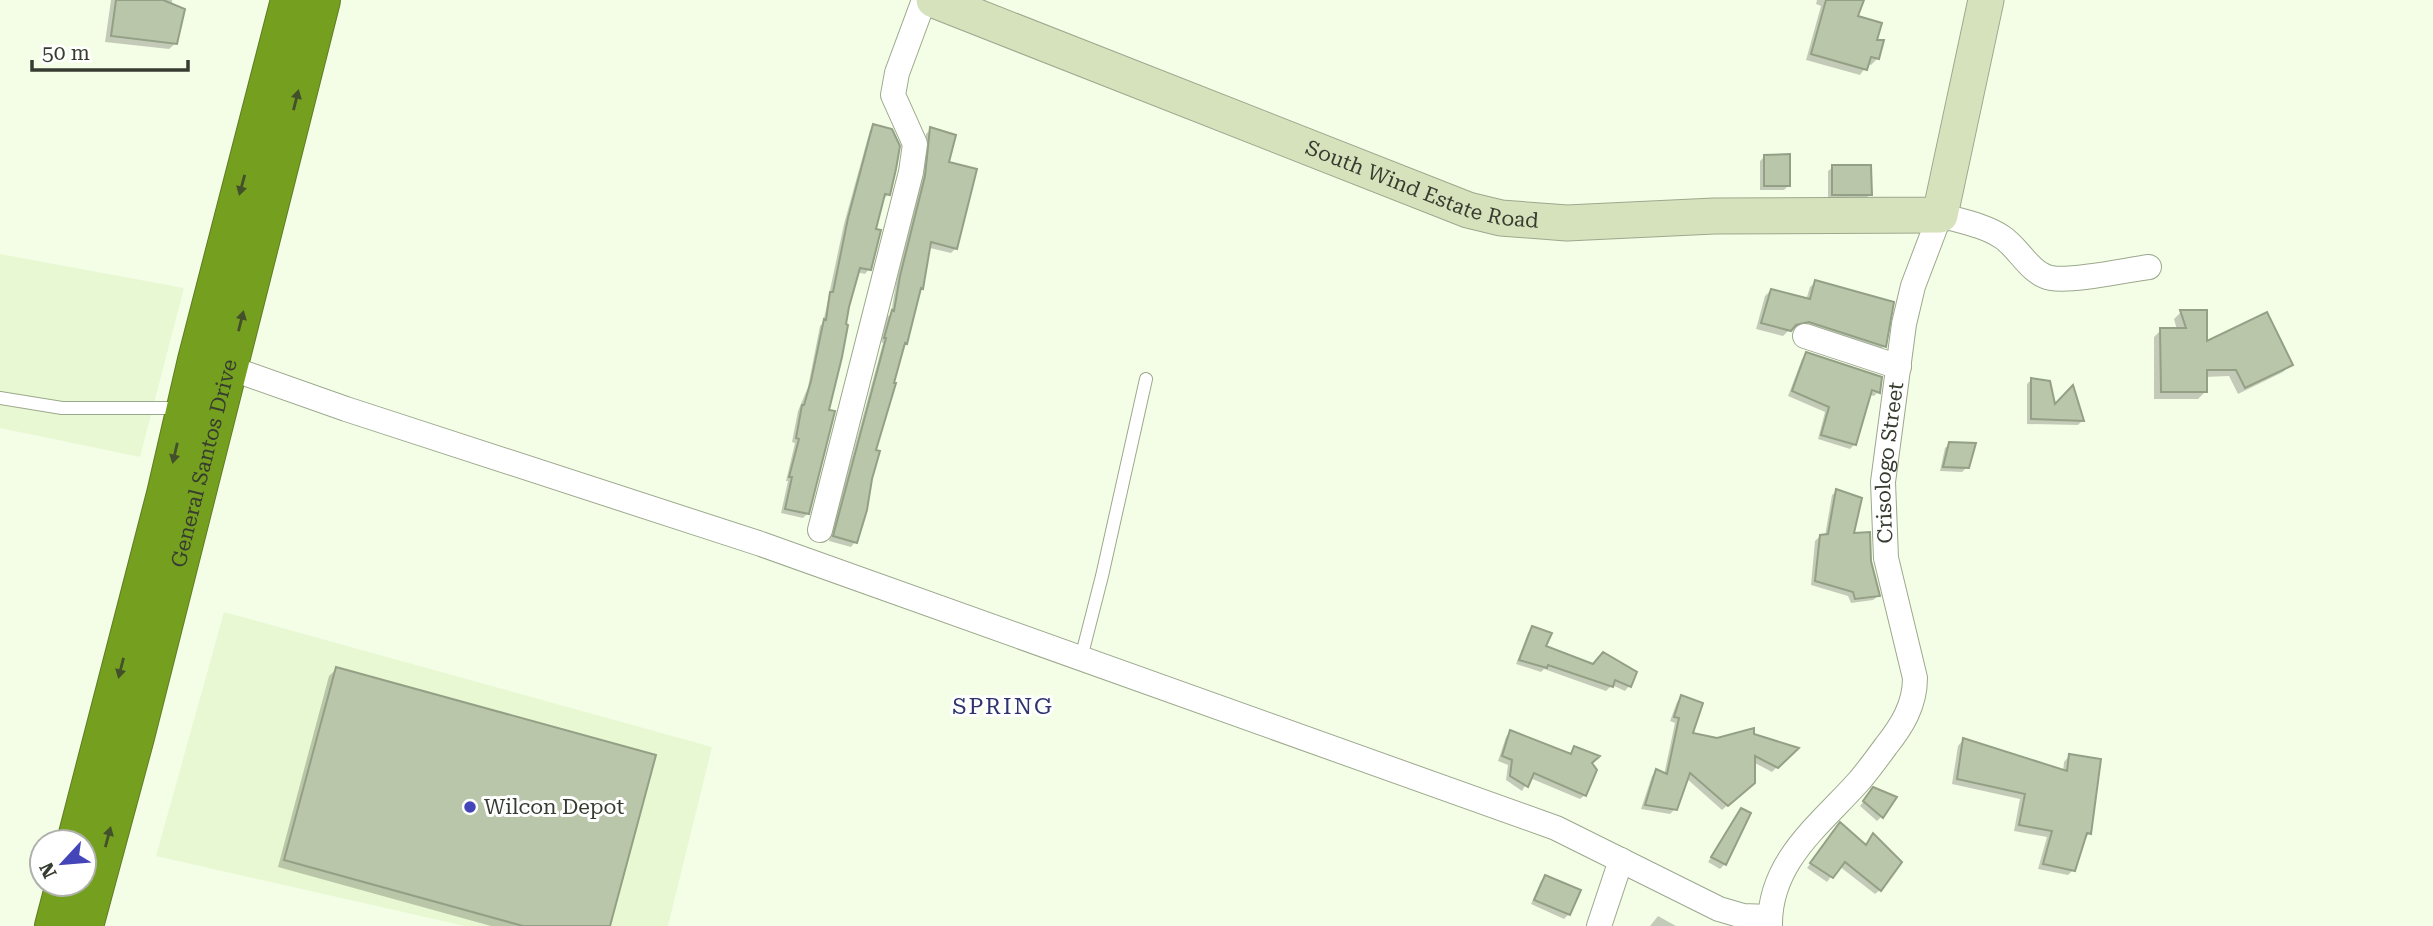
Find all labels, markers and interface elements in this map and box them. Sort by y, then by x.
scale bar [32,28,187,72]
text: 50 m [42,41,90,65]
one-way arrow [291,89,302,111]
street label: South Wind Estate Road [1302,135,1540,233]
one-way arrow [236,174,247,196]
one-way arrow [236,310,247,332]
street label: General Santos Drive [166,357,242,570]
street label: Crisologo Street [1871,380,1908,544]
one-way arrow [170,442,181,464]
one-way arrow [115,657,126,679]
district label: SPRING [952,693,1054,720]
place label: Wilcon Depot [484,795,624,819]
marker: Wilcon Depot [462,799,478,815]
one-way arrow [104,826,114,847]
north arrow [28,828,98,898]
text: N [34,858,62,882]

